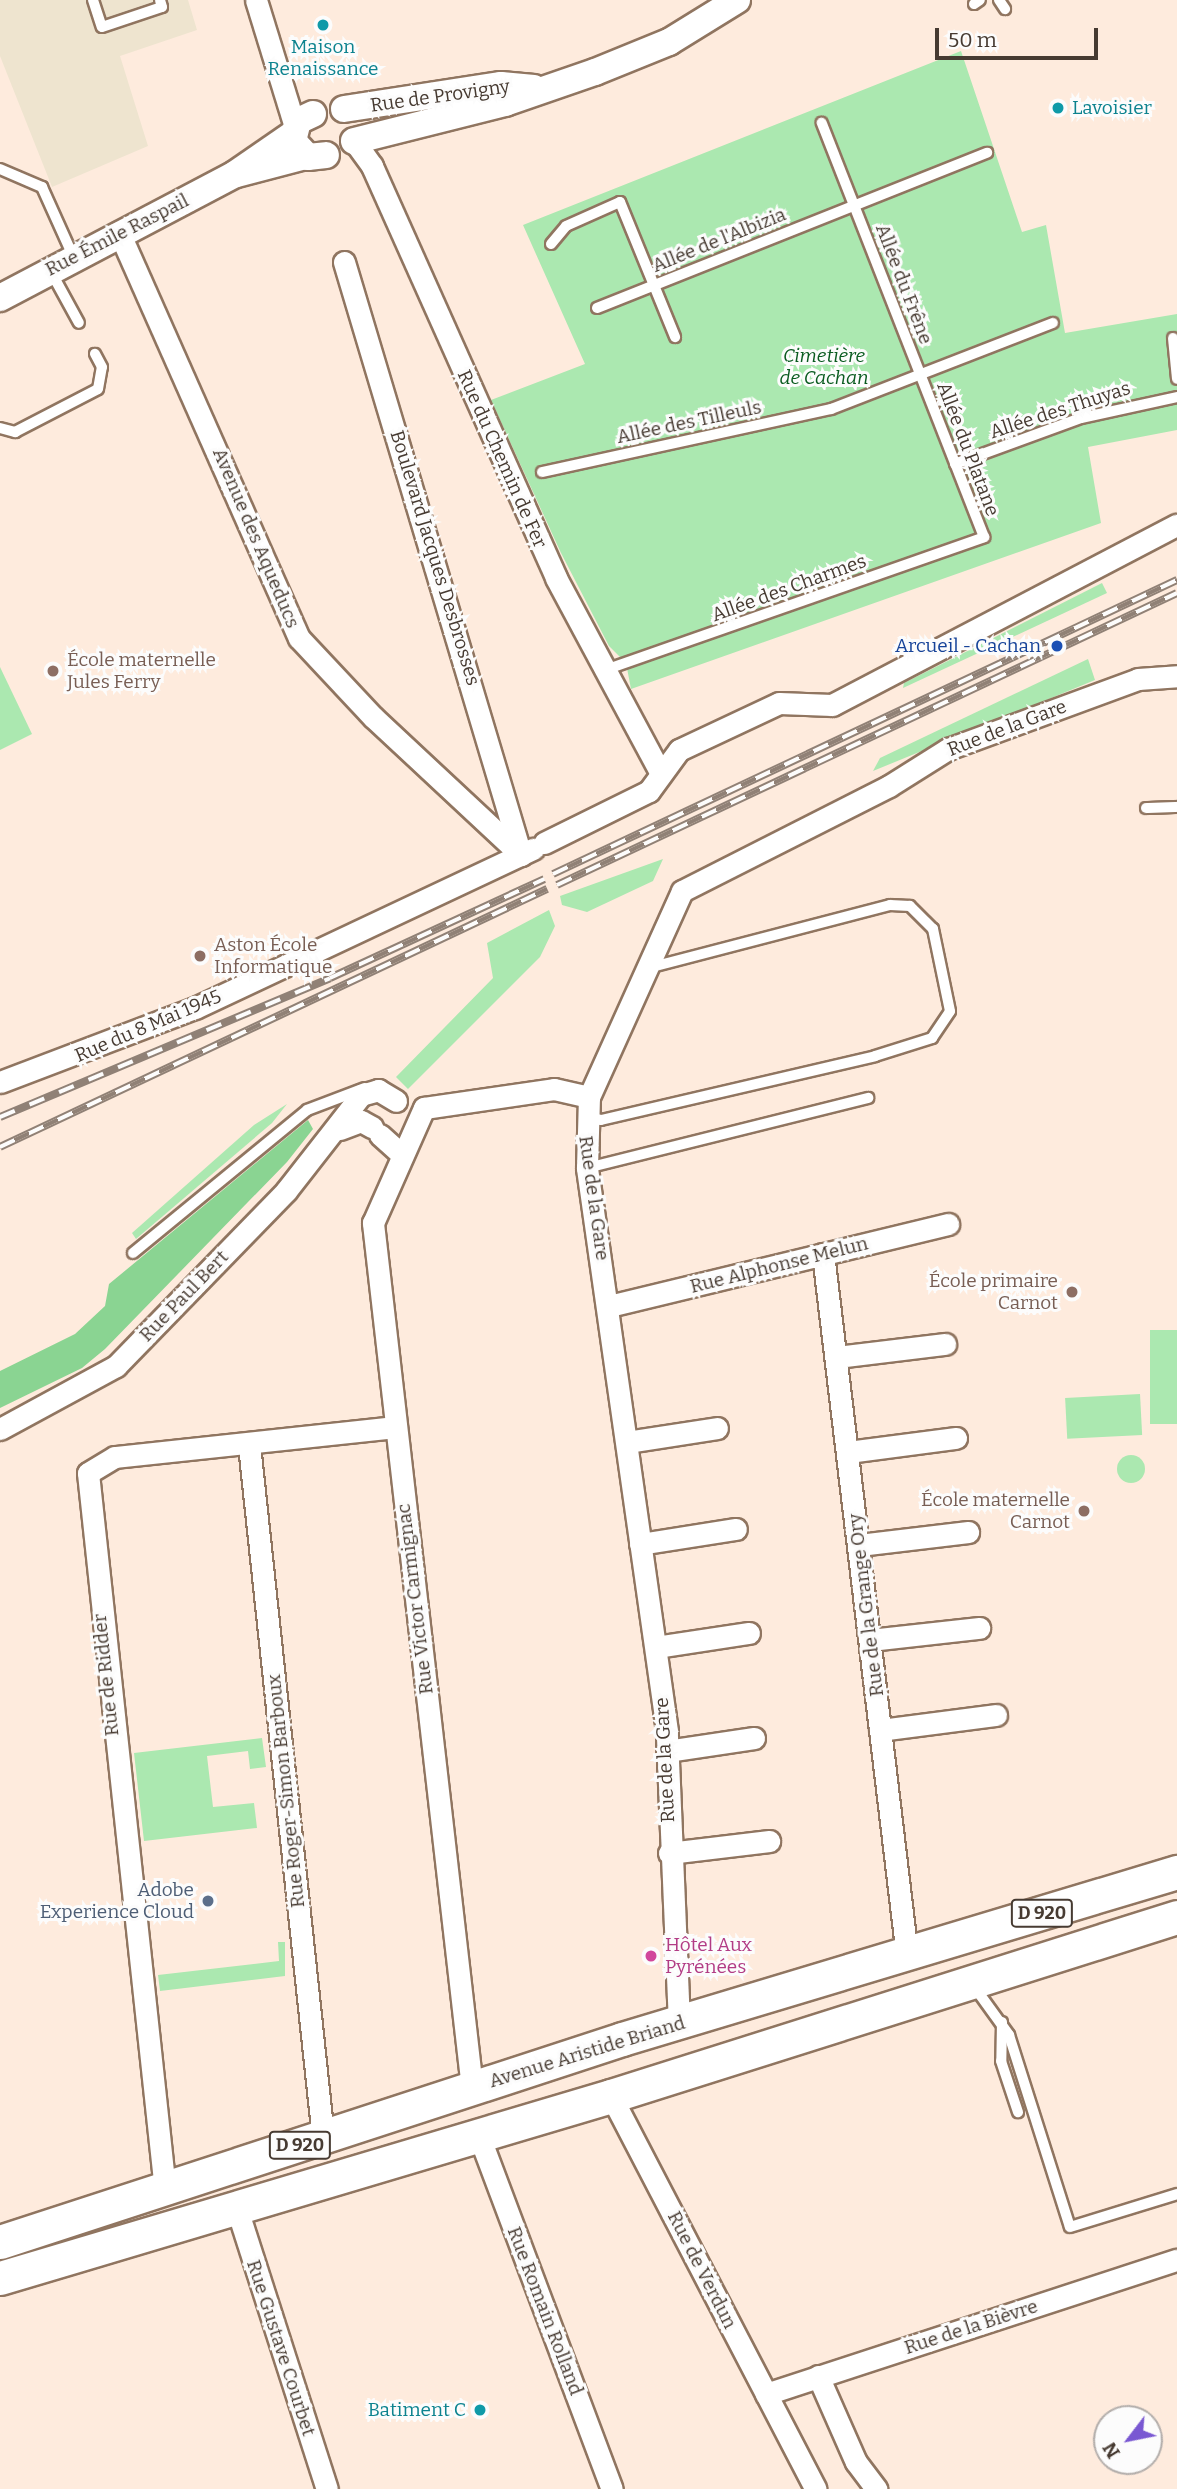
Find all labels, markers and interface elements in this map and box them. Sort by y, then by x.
scale bar [939,14,1102,58]
marker: Maison Renaissance [315,17,331,33]
text: 50 m [948,27,997,53]
place label: Maison Renaissance [268,36,378,80]
street label: Rue de Provigny [369,75,511,117]
place label: Lavoisier [1072,97,1152,119]
marker: Lavoisier [1050,100,1066,116]
street label: Rue Émile Raspail [42,189,192,281]
street label: Allée de l'Albizia [649,203,789,277]
street label: Allée du Frêne [871,221,937,347]
park label: Cimetière de Cachan [779,345,869,389]
street label: Rue du Chemin de Fer [452,366,552,552]
street label: Allée des Thuyas [987,377,1133,443]
street label: Allée du Platane [932,379,1004,519]
street label: Allée des Tilleuls [615,396,763,448]
street label: Boulevard Jacques Desbrosses [385,428,485,688]
street label: Avenue des Aqueducs [208,445,304,631]
street label: Allée des Charmes [709,549,869,627]
place label: Arcueil - Cachan [895,635,1041,657]
marker: Arcueil - Cachan [1047,636,1067,656]
place label: École maternelle Jules Ferry [67,649,216,693]
marker: École maternelle Jules Ferry [45,663,61,679]
street label: Rue de la Gare [944,695,1070,761]
place label: Aston École Informatique [214,934,332,978]
marker: Aston École Informatique [192,948,208,964]
street label: Rue du 8 Mai 1945 [71,985,225,1067]
street label: Rue de la Gare [574,1134,614,1262]
street label: Rue Alphonse Melun [688,1232,870,1298]
street label: Rue Paul Bert [135,1246,233,1346]
place label: École primaire Carnot [929,1270,1058,1314]
marker: École primaire Carnot [1064,1284,1080,1300]
place label: École maternelle Carnot [921,1489,1070,1533]
street label: Rue Victor Carmignac [392,1502,438,1696]
marker: École maternelle Carnot [1076,1503,1092,1519]
street label: Rue de la Grange Ory [843,1512,889,1698]
street label: Rue de Ridder [88,1613,124,1737]
street label: Rue Roger-Simon Barboux [262,1673,310,1909]
street label: Rue de la Gare [650,1697,680,1823]
place label: Adobe Experience Cloud [40,1879,194,1923]
marker: Adobe Experience Cloud [200,1893,216,1909]
road number: D 920 [1010,1898,1074,1927]
place label: Hôtel Aux Pyrénées [665,1934,752,1978]
marker: Hôtel Aux Pyrénées [643,1948,659,1964]
street label: Avenue Aristide Briand [486,2011,688,2093]
road number: D 920 [268,2130,332,2160]
street label: Rue de Verdun [663,2207,741,2333]
street label: Rue Romain Rolland [502,2224,588,2398]
street label: Rue Gustave Courbet [242,2257,320,2439]
street label: Rue de la Bièvre [901,2295,1041,2359]
place label: Batiment C [368,2399,466,2421]
marker: Batiment C [472,2402,488,2418]
north arrow [1093,2405,1163,2475]
text: N [1098,2438,1125,2463]

